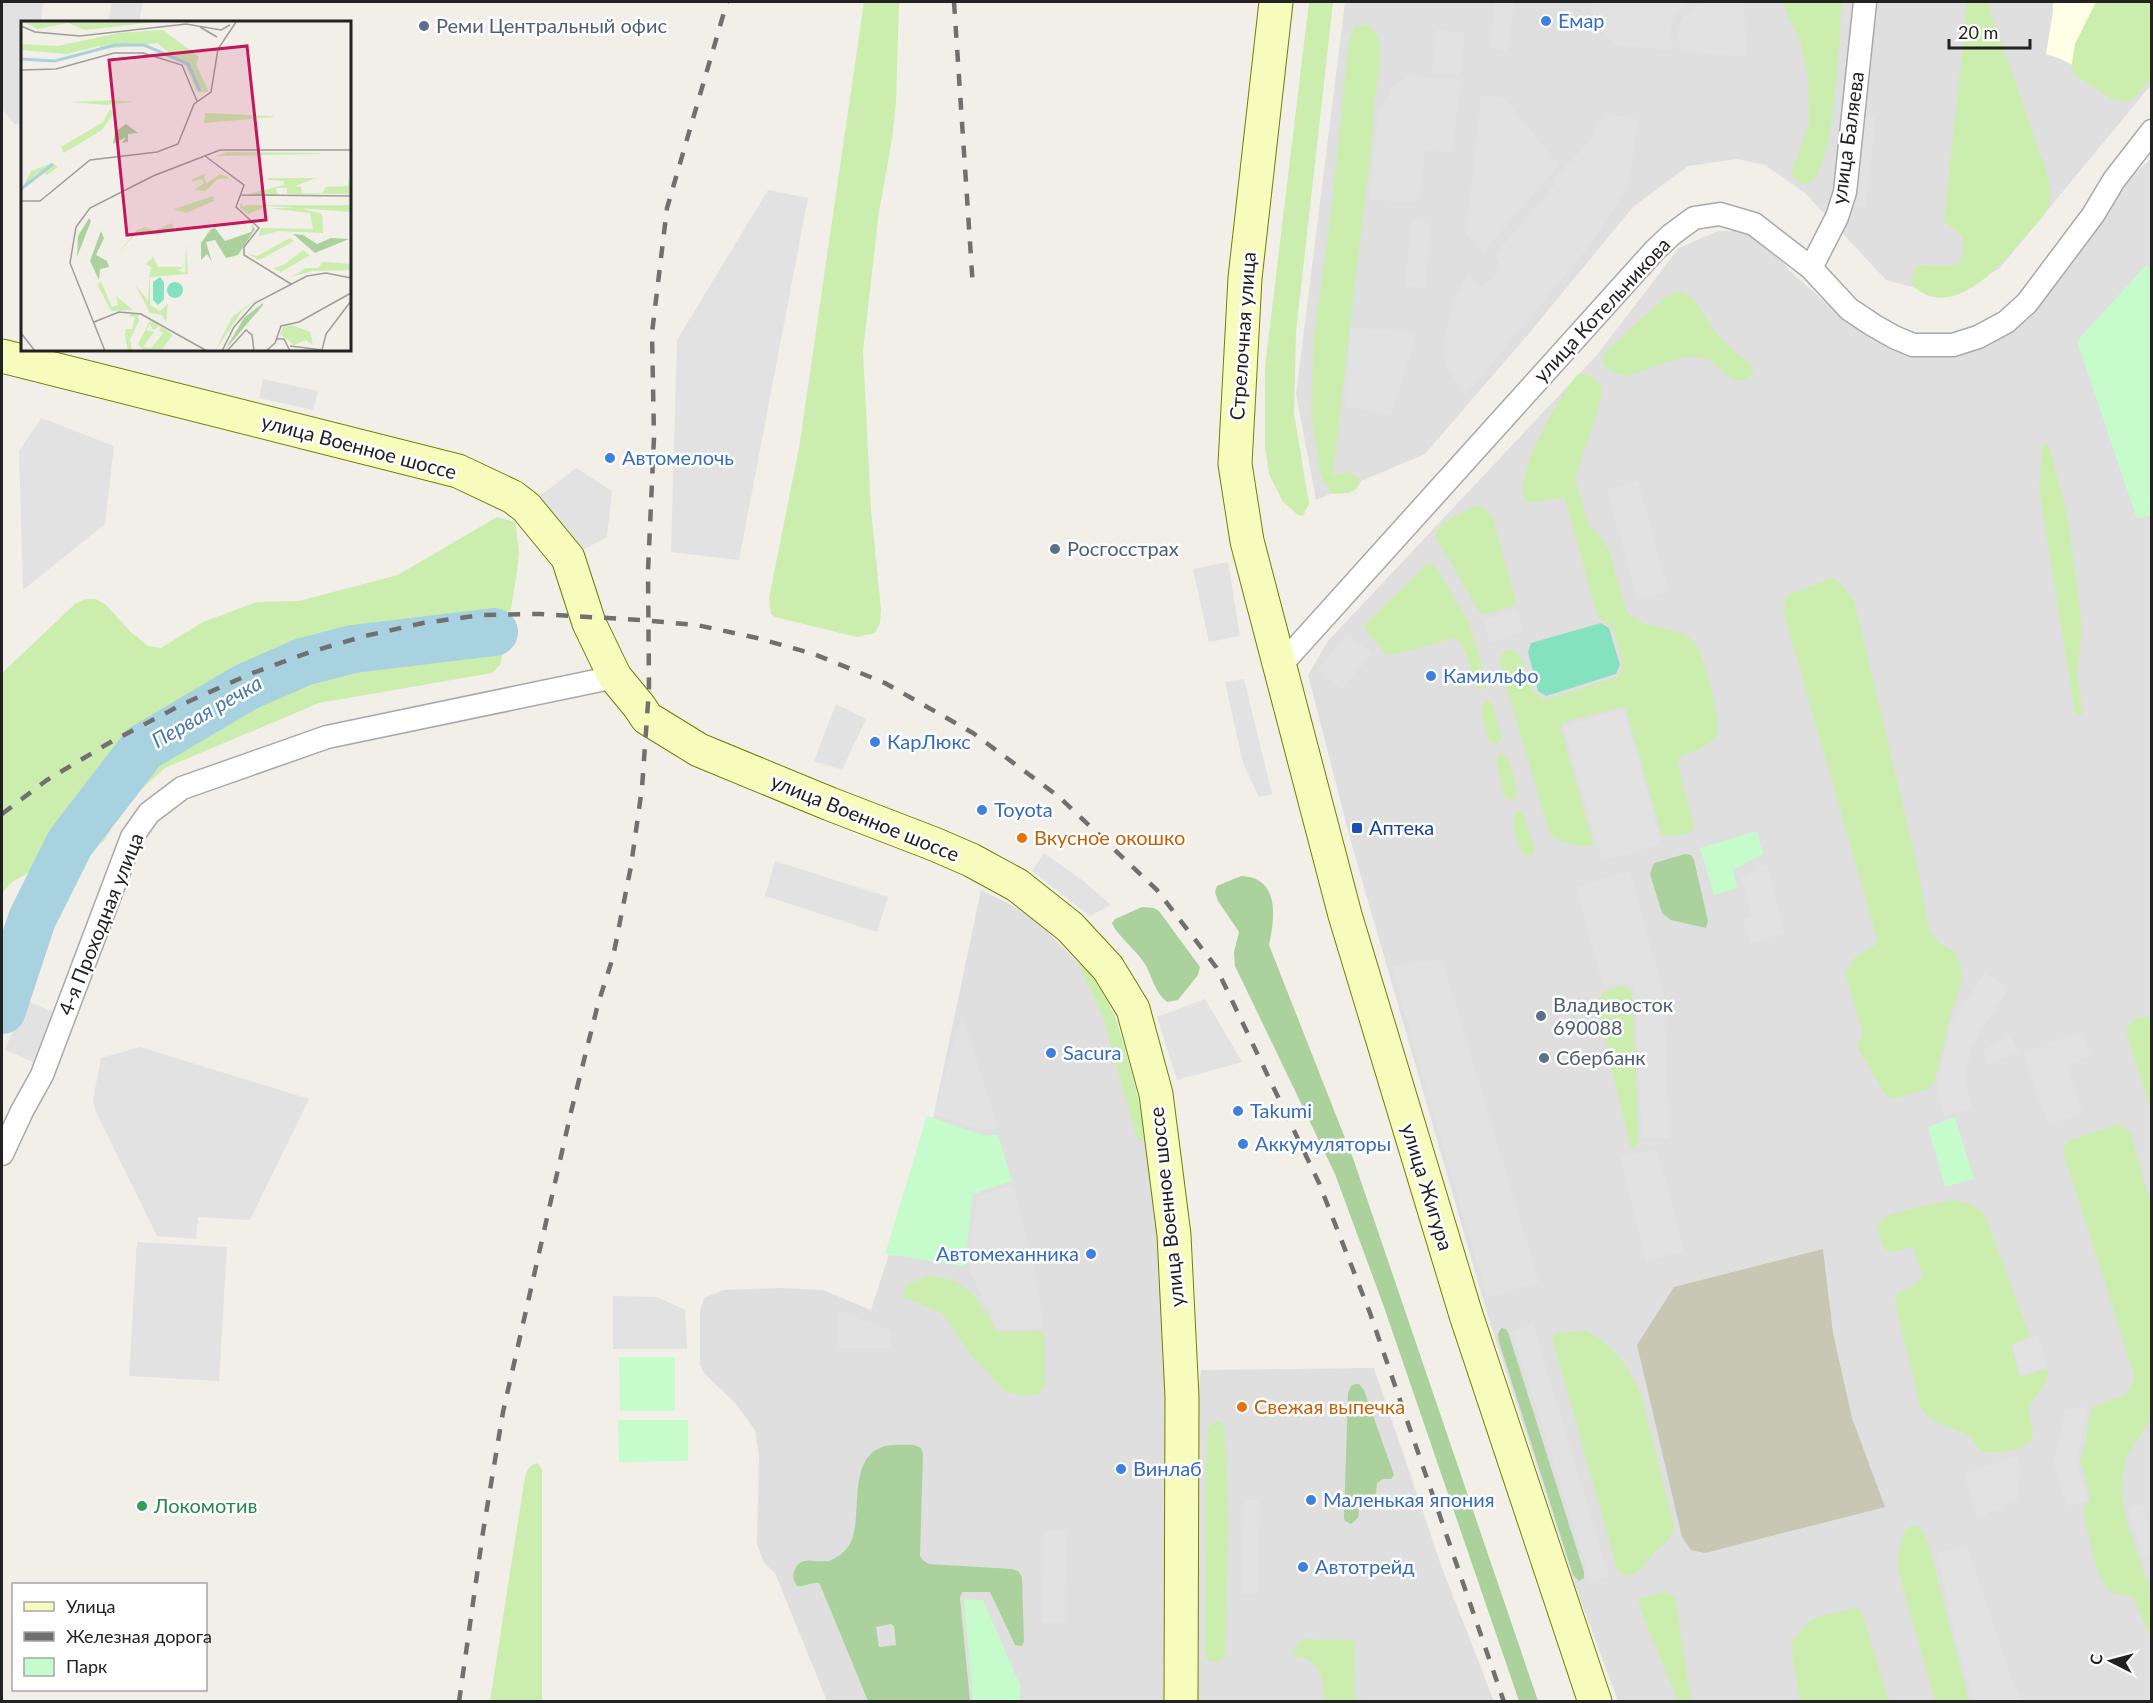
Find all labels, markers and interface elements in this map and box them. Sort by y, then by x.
place label: Емар [1558,8,1605,32]
scale bar [1949,12,2030,50]
place label: Реми Центральный офис [436,13,667,37]
marker: Емар [1539,14,1553,28]
marker: Реми Центральный офис [417,19,431,33]
inset map [21,21,351,351]
text: 20 m [1958,21,1998,43]
street label: улица Баляева [1826,70,1868,206]
street label: улица Котельникова [1528,232,1674,387]
street label: Стрелочная улица [1224,251,1260,421]
street label: улица Военное шоссе [259,408,459,484]
place label: Автомелочь [622,445,734,469]
marker: Автомелочь [603,451,617,465]
place label: Росгосстрах [1067,536,1179,560]
marker: Росгосстрах [1048,542,1062,556]
place label: Камильфо [1443,663,1539,687]
water label: Первая речка [147,669,266,752]
marker: Камильфо [1424,669,1438,683]
place label: КарЛюкс [887,729,971,753]
marker: КарЛюкс [868,735,882,749]
street label: улица Военное шоссе [768,768,963,866]
place label: Toyota [994,797,1053,821]
marker: Toyota [975,803,989,817]
place label: Аптека [1369,815,1434,839]
marker: Аптека [1350,821,1364,835]
place label: Вкусное окошко [1034,825,1185,849]
street label: 4-я Проходная улица [53,829,148,1018]
marker: Вкусное окошко [1015,831,1029,845]
place label: Владивосток 690088 [1553,992,1674,1039]
marker: Владивосток 690088 [1534,1009,1548,1023]
place label: Sacura [1063,1040,1121,1064]
place label: Сбербанк [1556,1045,1646,1069]
marker: Sacura [1044,1046,1058,1060]
marker: Сбербанк [1537,1051,1551,1065]
place label: Takumi [1250,1098,1312,1122]
marker: Takumi [1231,1104,1245,1118]
street label: улица Военное шоссе [1144,1106,1188,1308]
street label: улица Жигура [1397,1120,1459,1253]
place label: Аккумуляторы [1255,1131,1391,1155]
marker: Аккумуляторы [1236,1137,1250,1151]
place label: Автомеханника [936,1241,1079,1265]
marker: Автомеханника [1084,1247,1098,1261]
place label: Свежая выпечка [1254,1394,1405,1418]
marker: Свежая выпечка [1235,1400,1249,1414]
place label: Винлаб [1133,1456,1202,1480]
marker: Винлаб [1114,1462,1128,1476]
place label: Маленькая япония [1323,1487,1495,1511]
place label: Локомотив [153,1493,257,1517]
marker: Маленькая япония [1304,1493,1318,1507]
marker: Локомотив [135,1499,149,1513]
place label: Автотрейд [1315,1554,1415,1578]
marker: Автотрейд [1296,1560,1310,1574]
legend [12,1583,207,1691]
text: Улица [66,1595,116,1617]
text: Железная дорога [66,1625,212,1647]
north arrow [2081,1631,2141,1691]
text: С [2086,1653,2106,1666]
text: Парк [66,1655,108,1677]

